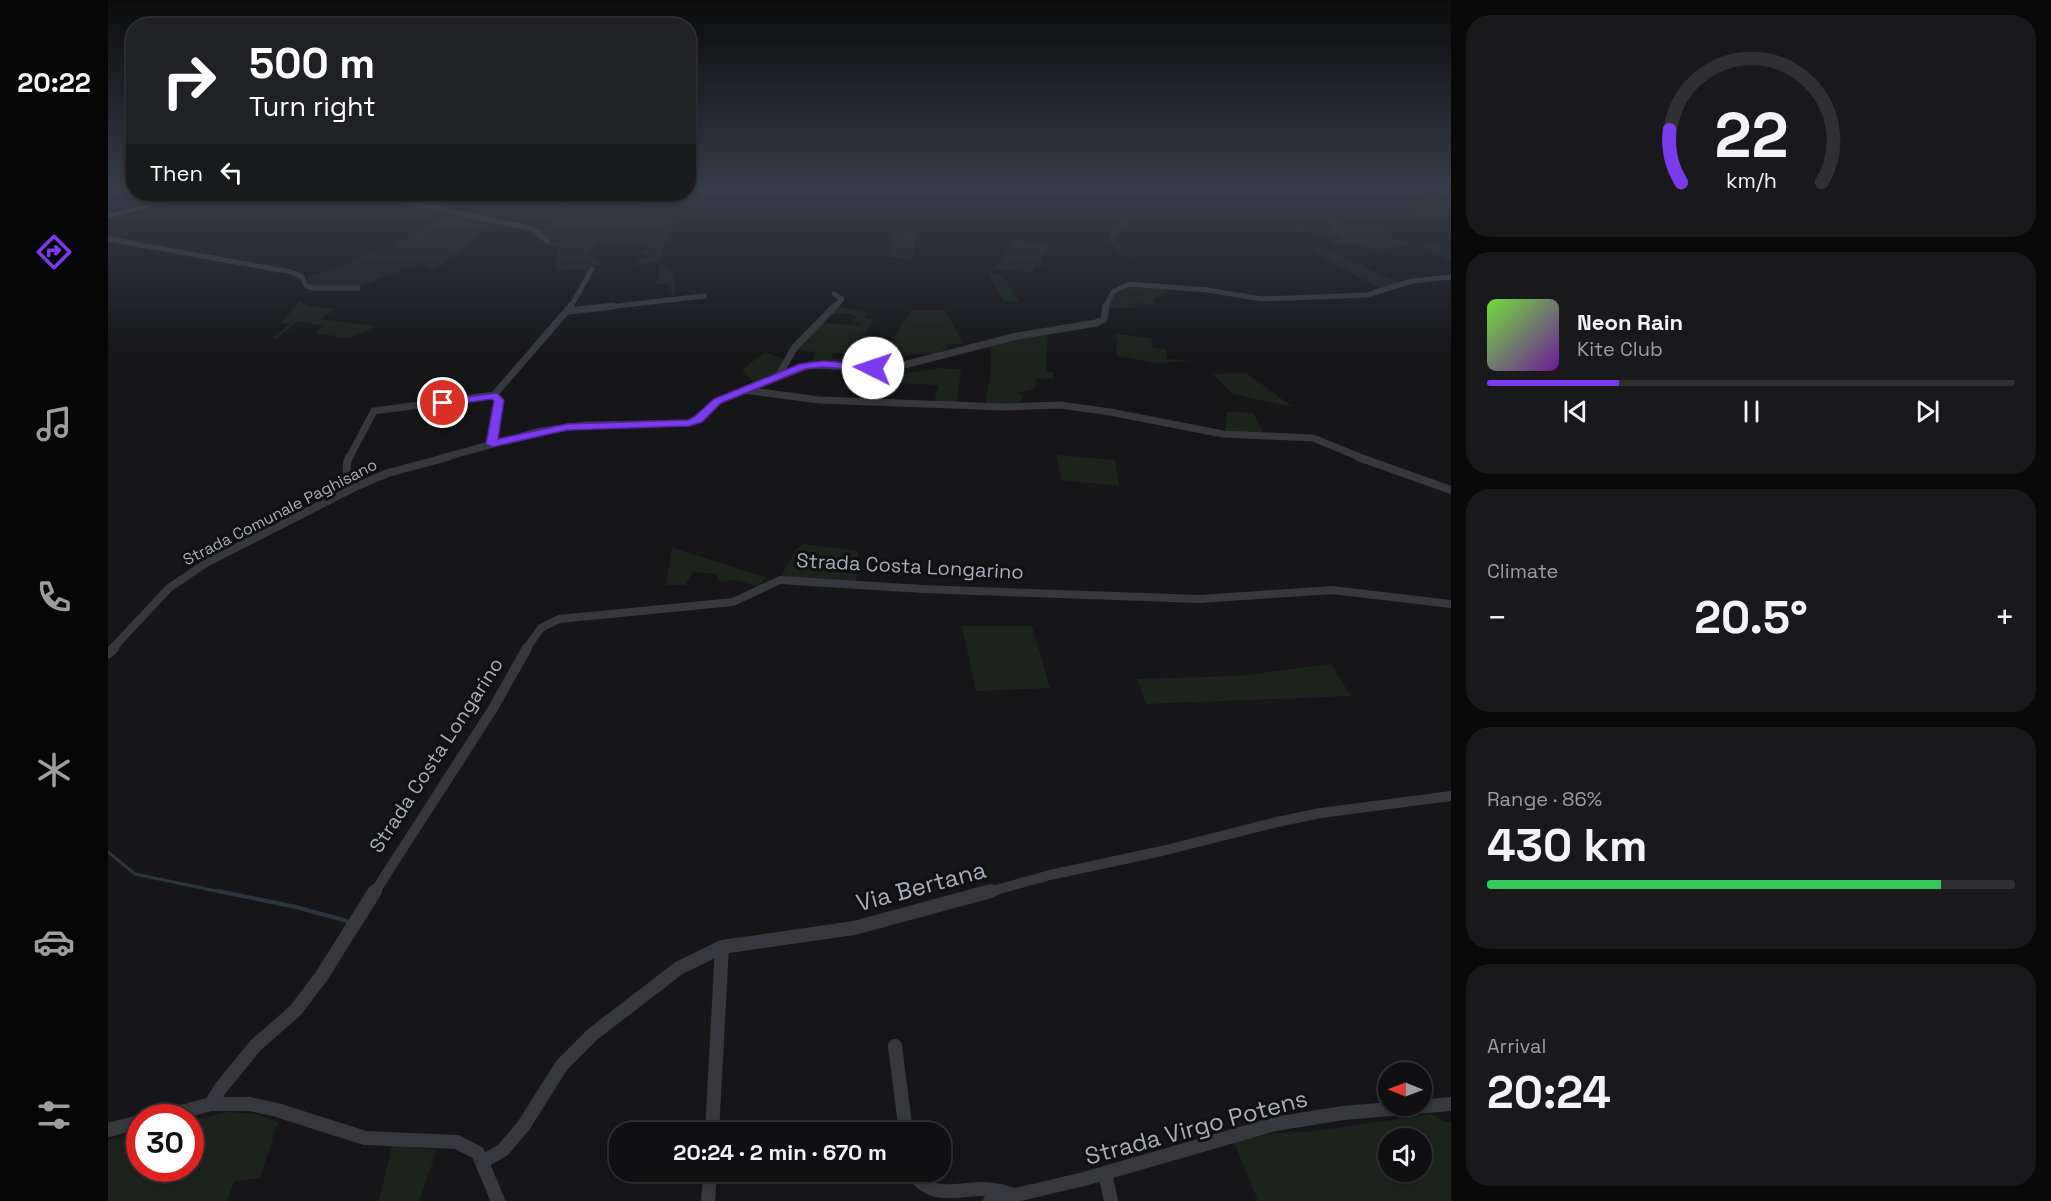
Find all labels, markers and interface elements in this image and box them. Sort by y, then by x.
text: 500 m [249,37,375,90]
icon: right [150,42,228,120]
text: 20:22 [17,65,91,100]
text: Turn right [249,89,376,124]
text: 22 [1714,96,1788,175]
icon: left [215,156,248,189]
text: Then [150,159,203,187]
text: km/h [1725,167,1777,194]
icon: directions [33,231,75,273]
text: Neon Rain [1577,308,1683,336]
position arrow [841,336,905,400]
text: Kite Club [1577,336,1663,362]
pin [417,377,468,428]
icon: arrive [426,386,459,419]
icon: previous [1559,395,1592,428]
icon: pause [1735,395,1768,428]
icon: next [1911,395,1944,428]
icon: music [33,403,75,445]
street label: Strada Comunale Paghisano [179,454,381,570]
street label: Strada Costa Longarino [796,547,1024,585]
text: Climate [1487,558,1558,584]
icon: phone [33,576,75,618]
text: 20.5° [1694,589,1808,646]
text: − [1487,597,1507,639]
text: + [1995,597,2015,639]
street label: Strada Costa Longarino [363,652,509,858]
icon: climate [33,749,75,791]
text: Range · 86% [1487,786,1602,812]
text: 430 km [1487,817,1647,874]
street label: Via Bertana [853,854,989,918]
icon: car [33,921,75,963]
text: Arrival [1487,1033,1546,1059]
north arrow [1378,1062,1432,1116]
map controls [1378,1062,1432,1182]
text: 20:24 [1487,1064,1611,1121]
street label: Strada Virgo Potens [1081,1082,1311,1172]
icon: filters [33,1094,75,1136]
speed limit sign: 30 [126,1104,204,1182]
button: sound [1378,1128,1432,1182]
text: 20:24 · 2 min · 670 m [673,1138,887,1166]

